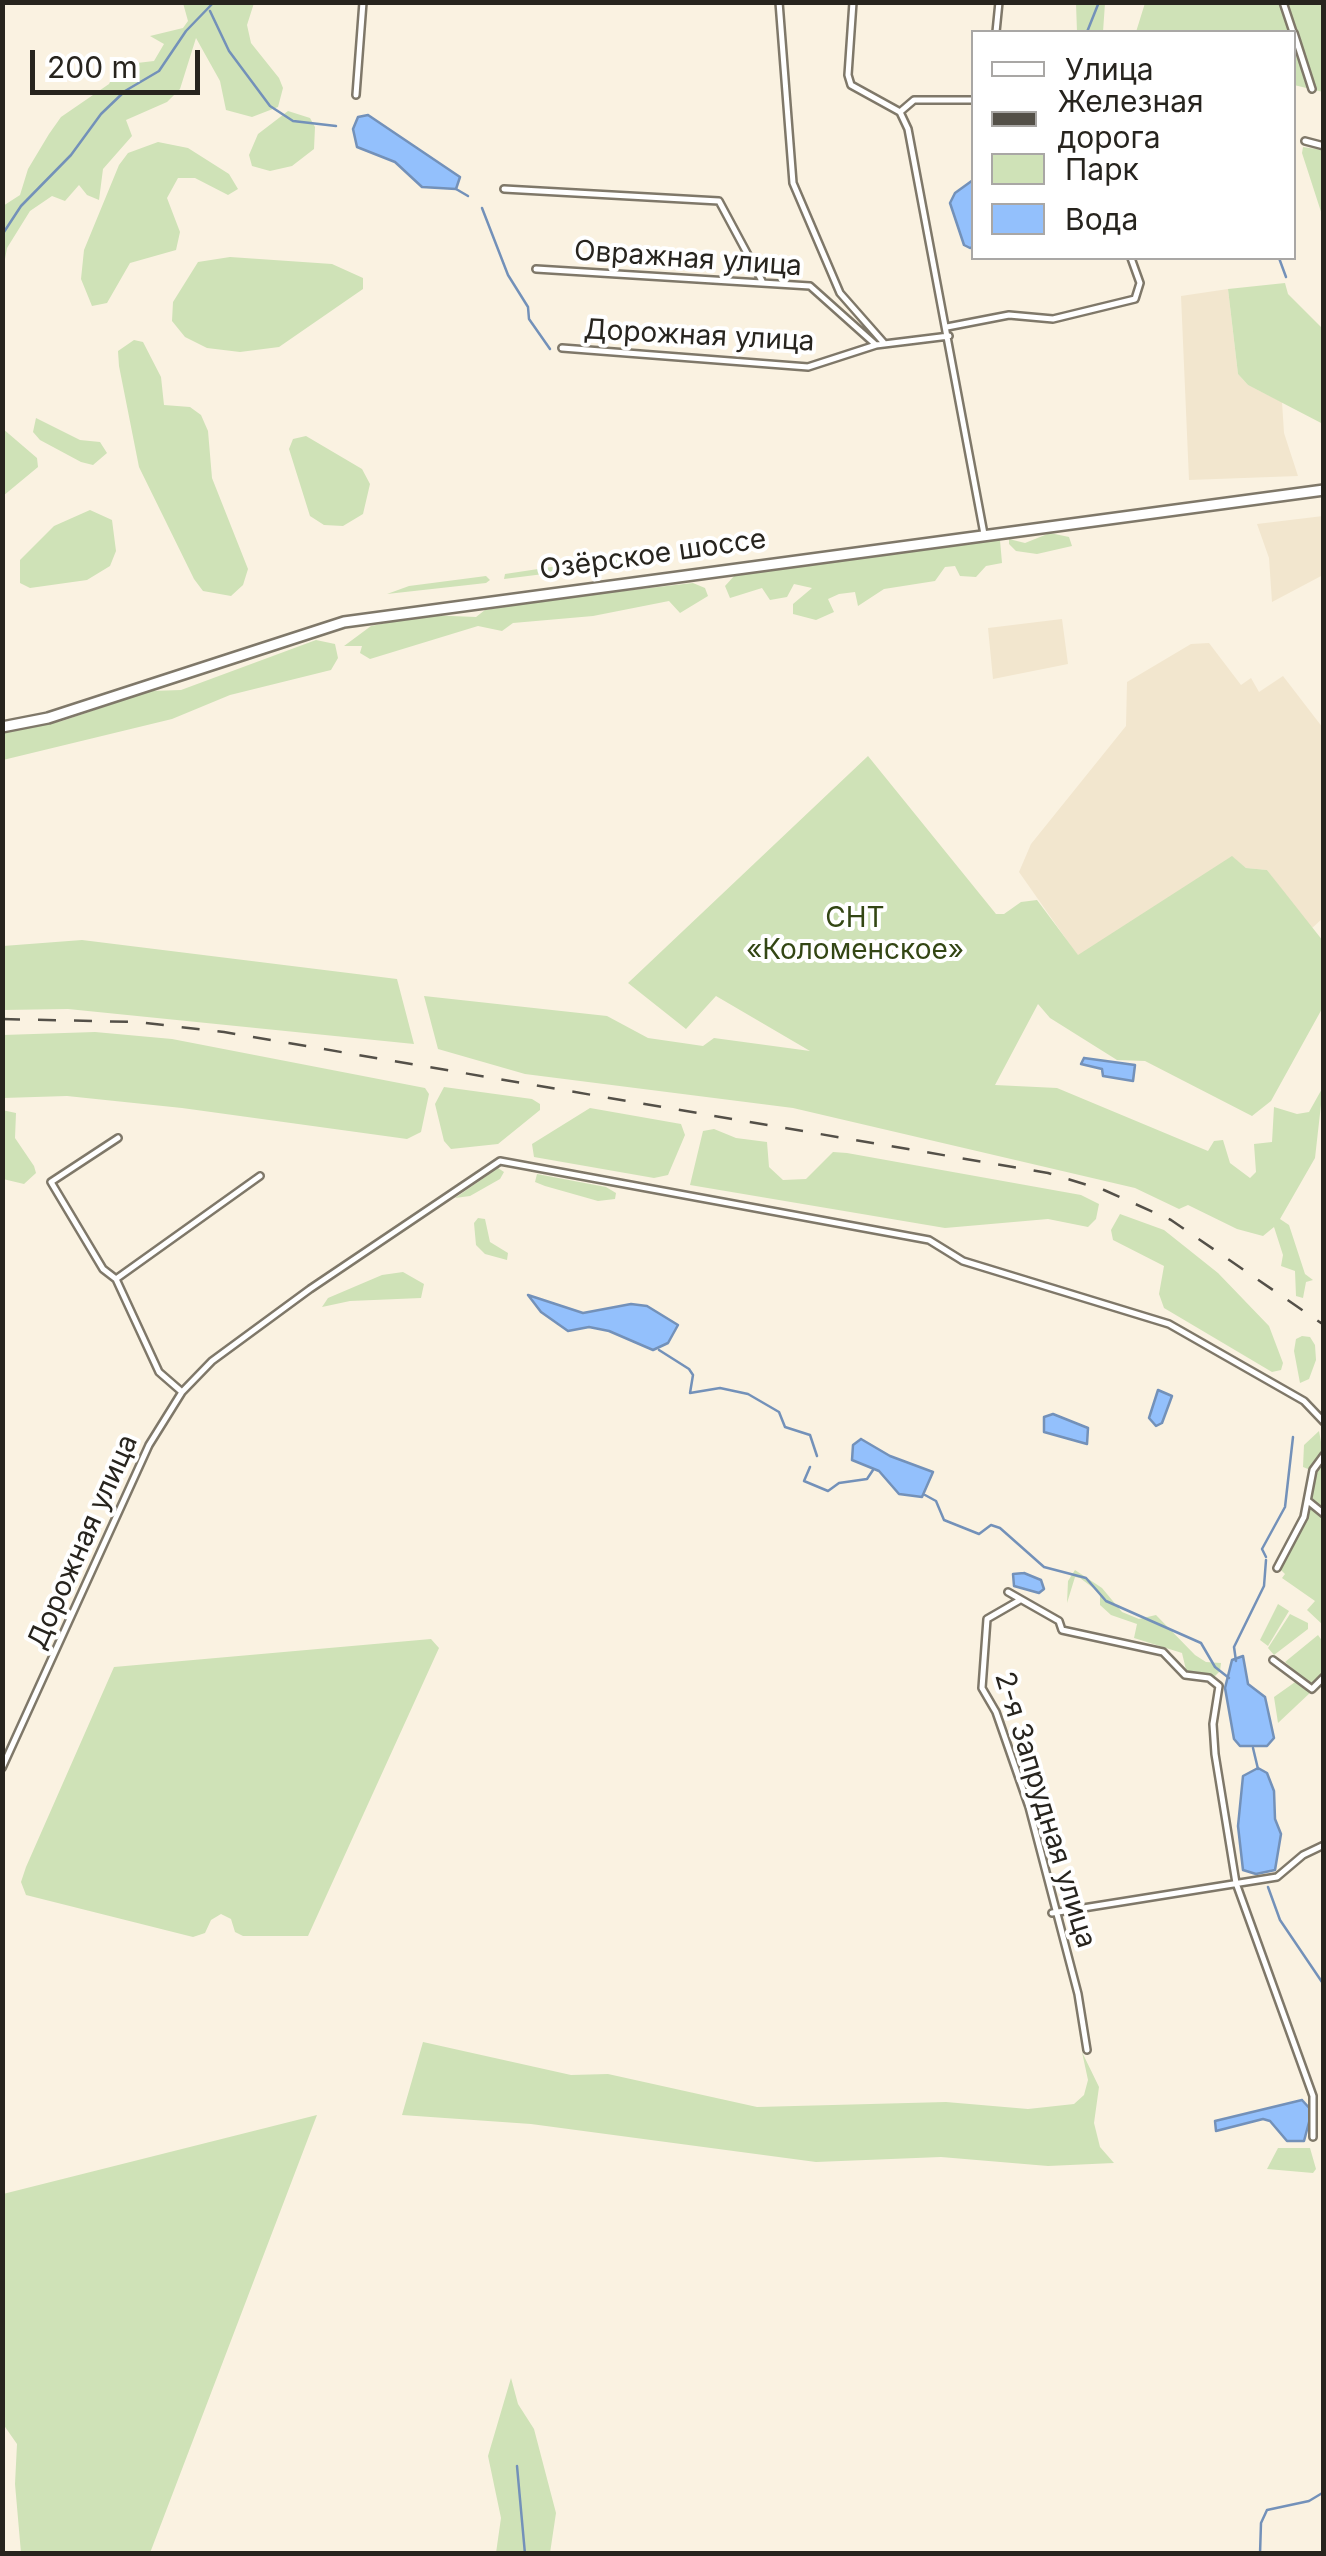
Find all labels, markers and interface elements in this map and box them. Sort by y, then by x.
scale bar [35,30,205,92]
legend [971,30,1296,260]
text: 200 m [47,49,138,85]
text: Улица [1065,51,1154,87]
text: Железная дорога [1057,83,1204,155]
text: Парк [1065,151,1139,187]
text: Вода [1065,201,1138,237]
street label: Овражная улица [573,234,803,284]
street label: Дорожная улица [583,313,815,359]
street label: Озёрское шоссе [538,522,768,588]
park label: СНТ «Коломенское» [746,902,964,968]
street label: Дорожная улица [21,1430,145,1654]
street label: 2-я Запрудная улица [987,1668,1103,1952]

